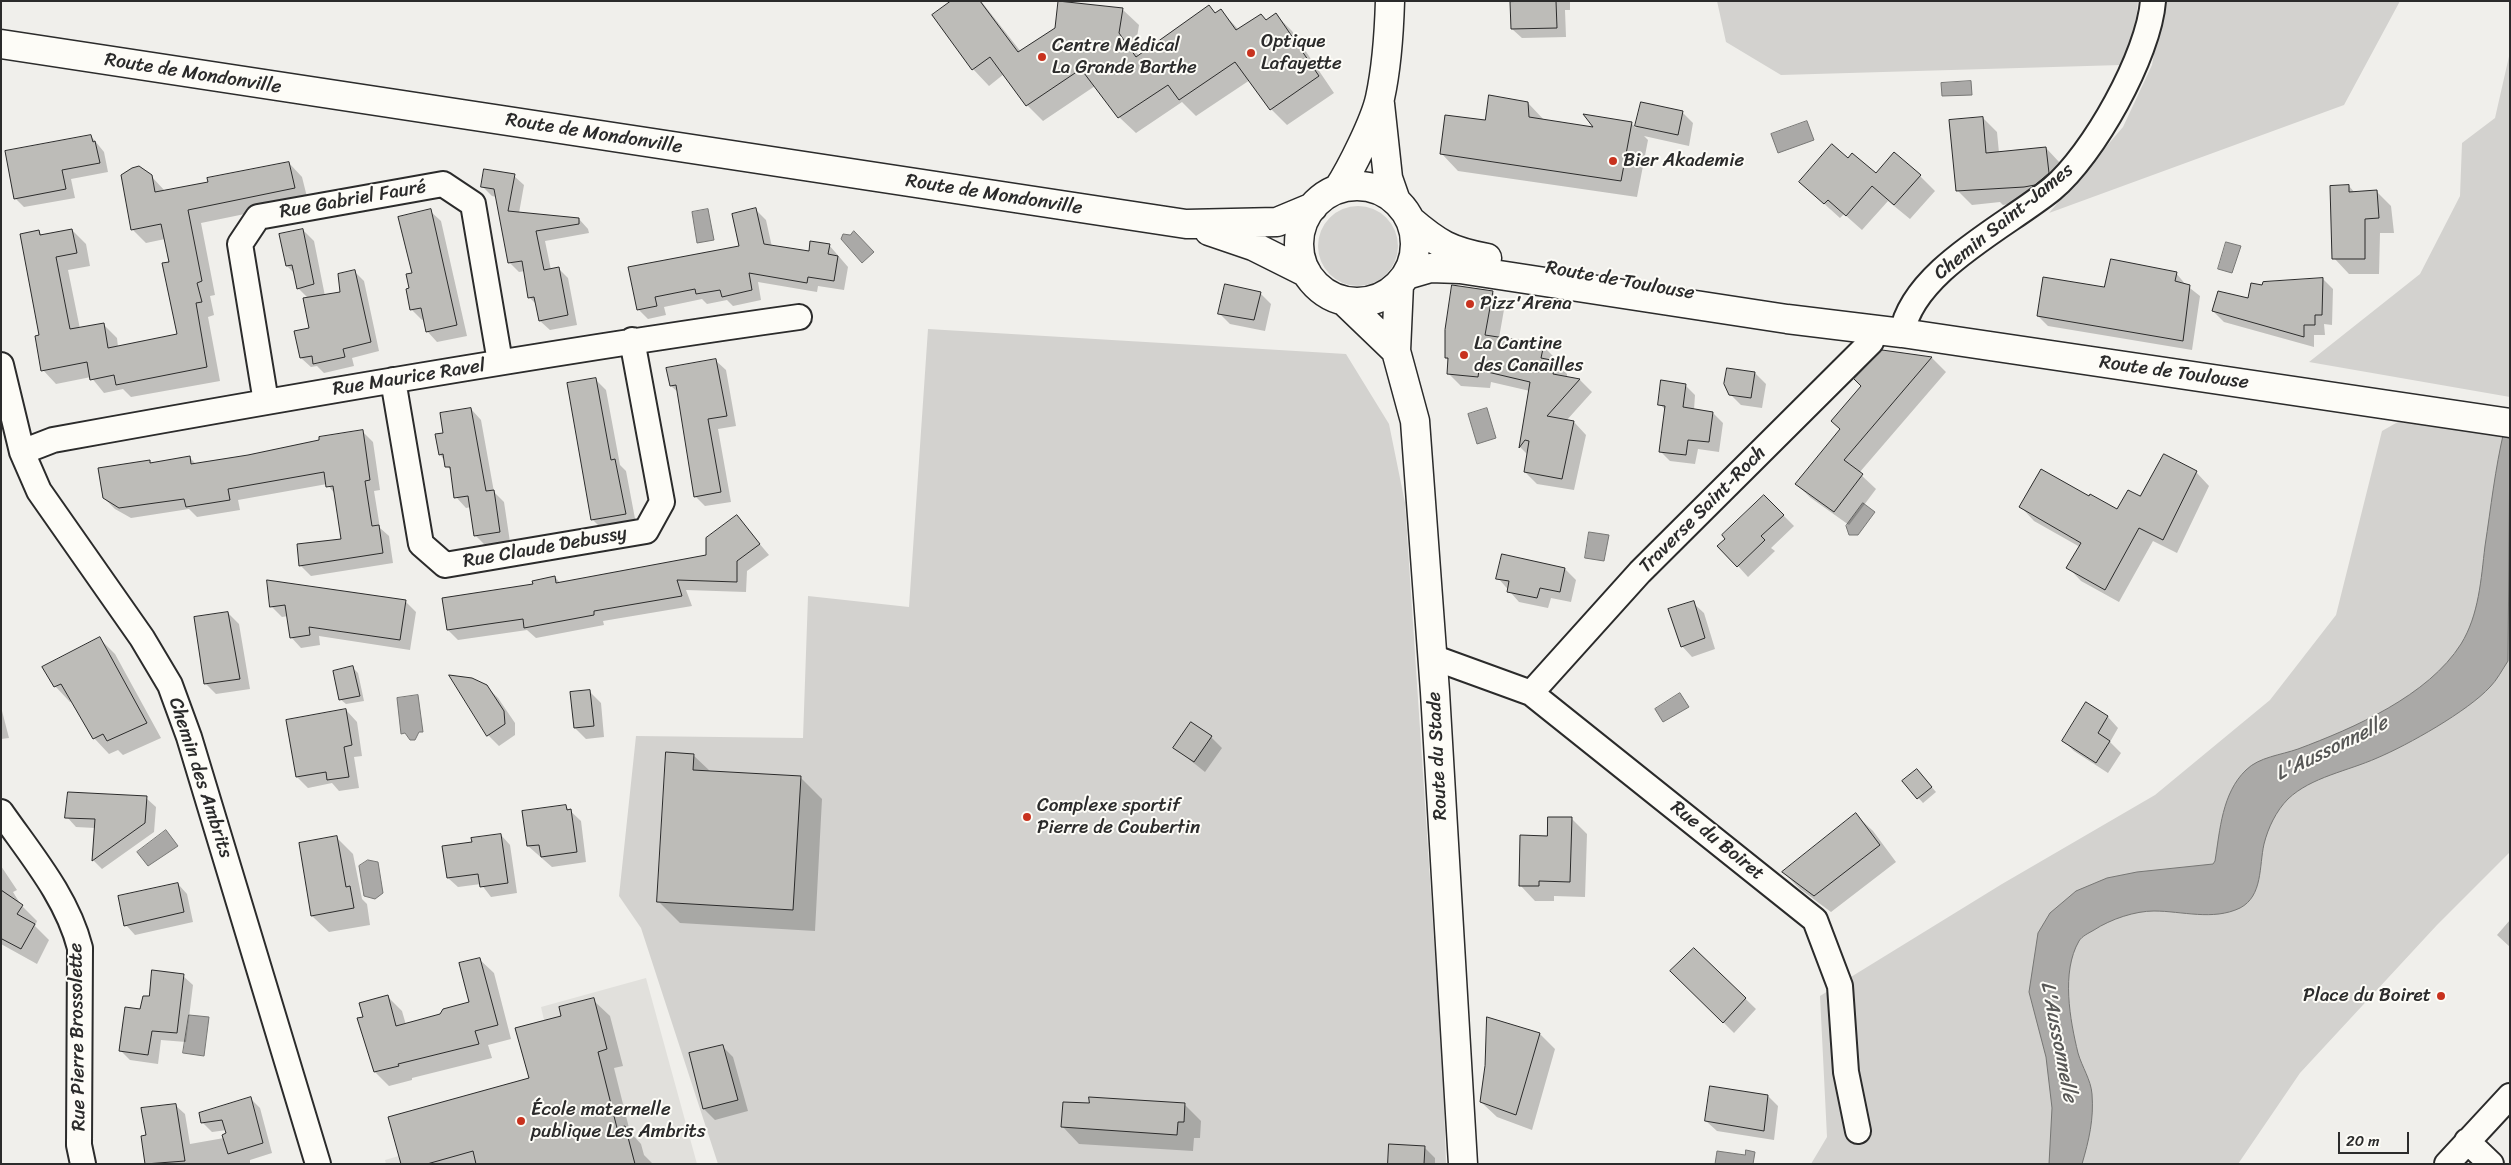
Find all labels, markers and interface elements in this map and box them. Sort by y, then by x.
place label: Optique Lafayette [1261,31,1342,75]
place label: Centre Médical La Grande Barthe [1052,35,1197,79]
marker: Optique Lafayette [1245,47,1257,59]
street label: Route de Mondonville [103,49,283,99]
marker: Centre Médical La Grande Barthe [1036,51,1048,63]
street label: Route de Mondonville [504,109,684,159]
place label: Bier Akademie [1623,150,1744,172]
marker: Bier Akademie [1607,155,1619,167]
street label: Chemin Saint-James [1930,159,2078,285]
street label: Route de Mondonville [904,170,1084,220]
street label: Rue Gabriel Fauré [278,176,428,224]
street label: Route de Toulouse [1544,257,1696,305]
place label: Pizz'Arena [1480,293,1572,315]
marker: Pizz'Arena [1464,298,1476,310]
place label: La Cantine des Canailles [1474,333,1583,377]
marker: La Cantine des Canailles [1458,349,1470,361]
street label: Route de Toulouse [2098,351,2250,395]
street label: Rue Maurice Ravel [331,355,487,401]
street label: Traverse Saint-Roch [1635,442,1771,578]
street label: Rue Claude Debussy [461,522,629,574]
street label: Route du Stade [1423,691,1453,821]
street label: Chemin des Ambrits [163,695,237,861]
water label: L'Aussonnelle [2272,711,2392,787]
place label: Complexe sportif Pierre de Coubertin [1037,795,1200,839]
street label: Rue du Boiret [1666,796,1768,886]
marker: Complexe sportif Pierre de Coubertin [1021,811,1033,823]
street label: Rue Pierre Brossolette [65,943,91,1131]
water label: L'Aussonnelle [2035,980,2081,1104]
place label: Place du Boiret [2303,985,2431,1007]
marker: Place du Boiret [2435,990,2447,1002]
place label: École maternelle publique Les Ambrits [531,1099,706,1143]
marker: École maternelle publique Les Ambrits [515,1115,527,1127]
scale bar [2341,1122,2412,1154]
text: 20 m [2346,1128,2380,1154]

